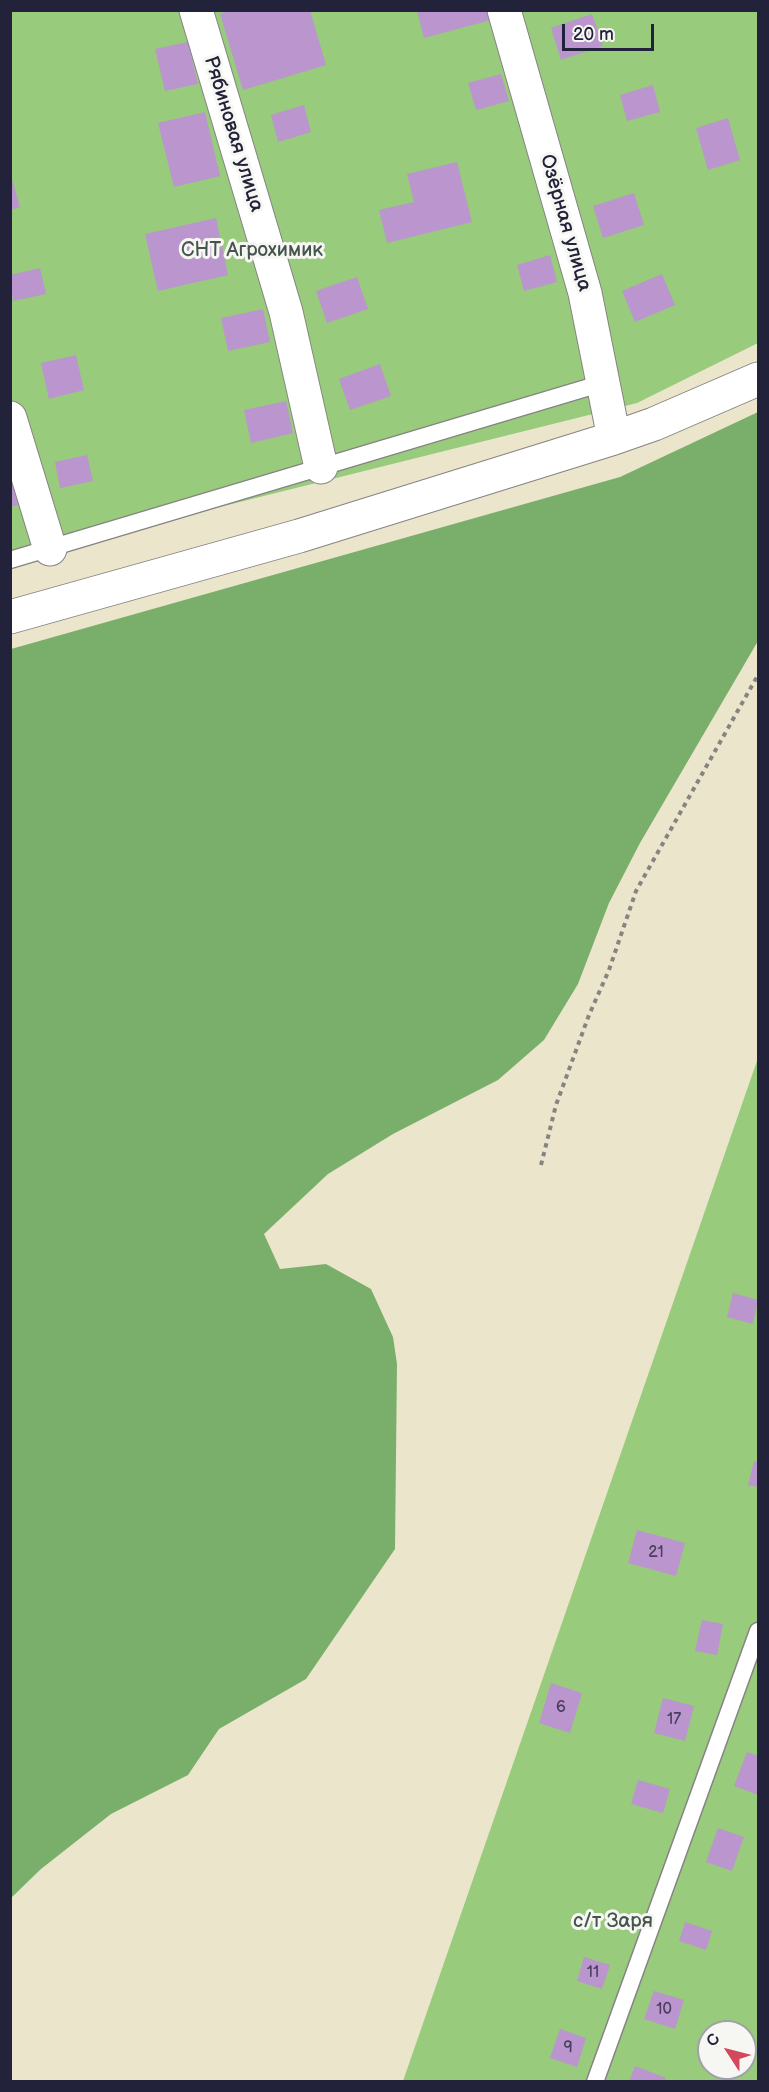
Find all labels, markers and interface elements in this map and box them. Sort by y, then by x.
scale bar [565,12,656,50]
text: 20 m [573,24,614,45]
street label: Рябиновая улица [198,53,268,215]
street label: Озёрная улица [534,152,596,294]
park label: СНТ Агрохимик [181,239,323,263]
house number: 21 [648,1543,664,1563]
house number: 6 [556,1698,566,1718]
house number: 17 [667,1710,681,1730]
park label: с/т Заря [573,1910,653,1934]
house number: 11 [587,1963,599,1983]
house number: 10 [656,2000,672,2020]
north arrow [697,2020,757,2080]
text: С [703,2030,725,2050]
house number: 9 [563,2038,573,2058]

